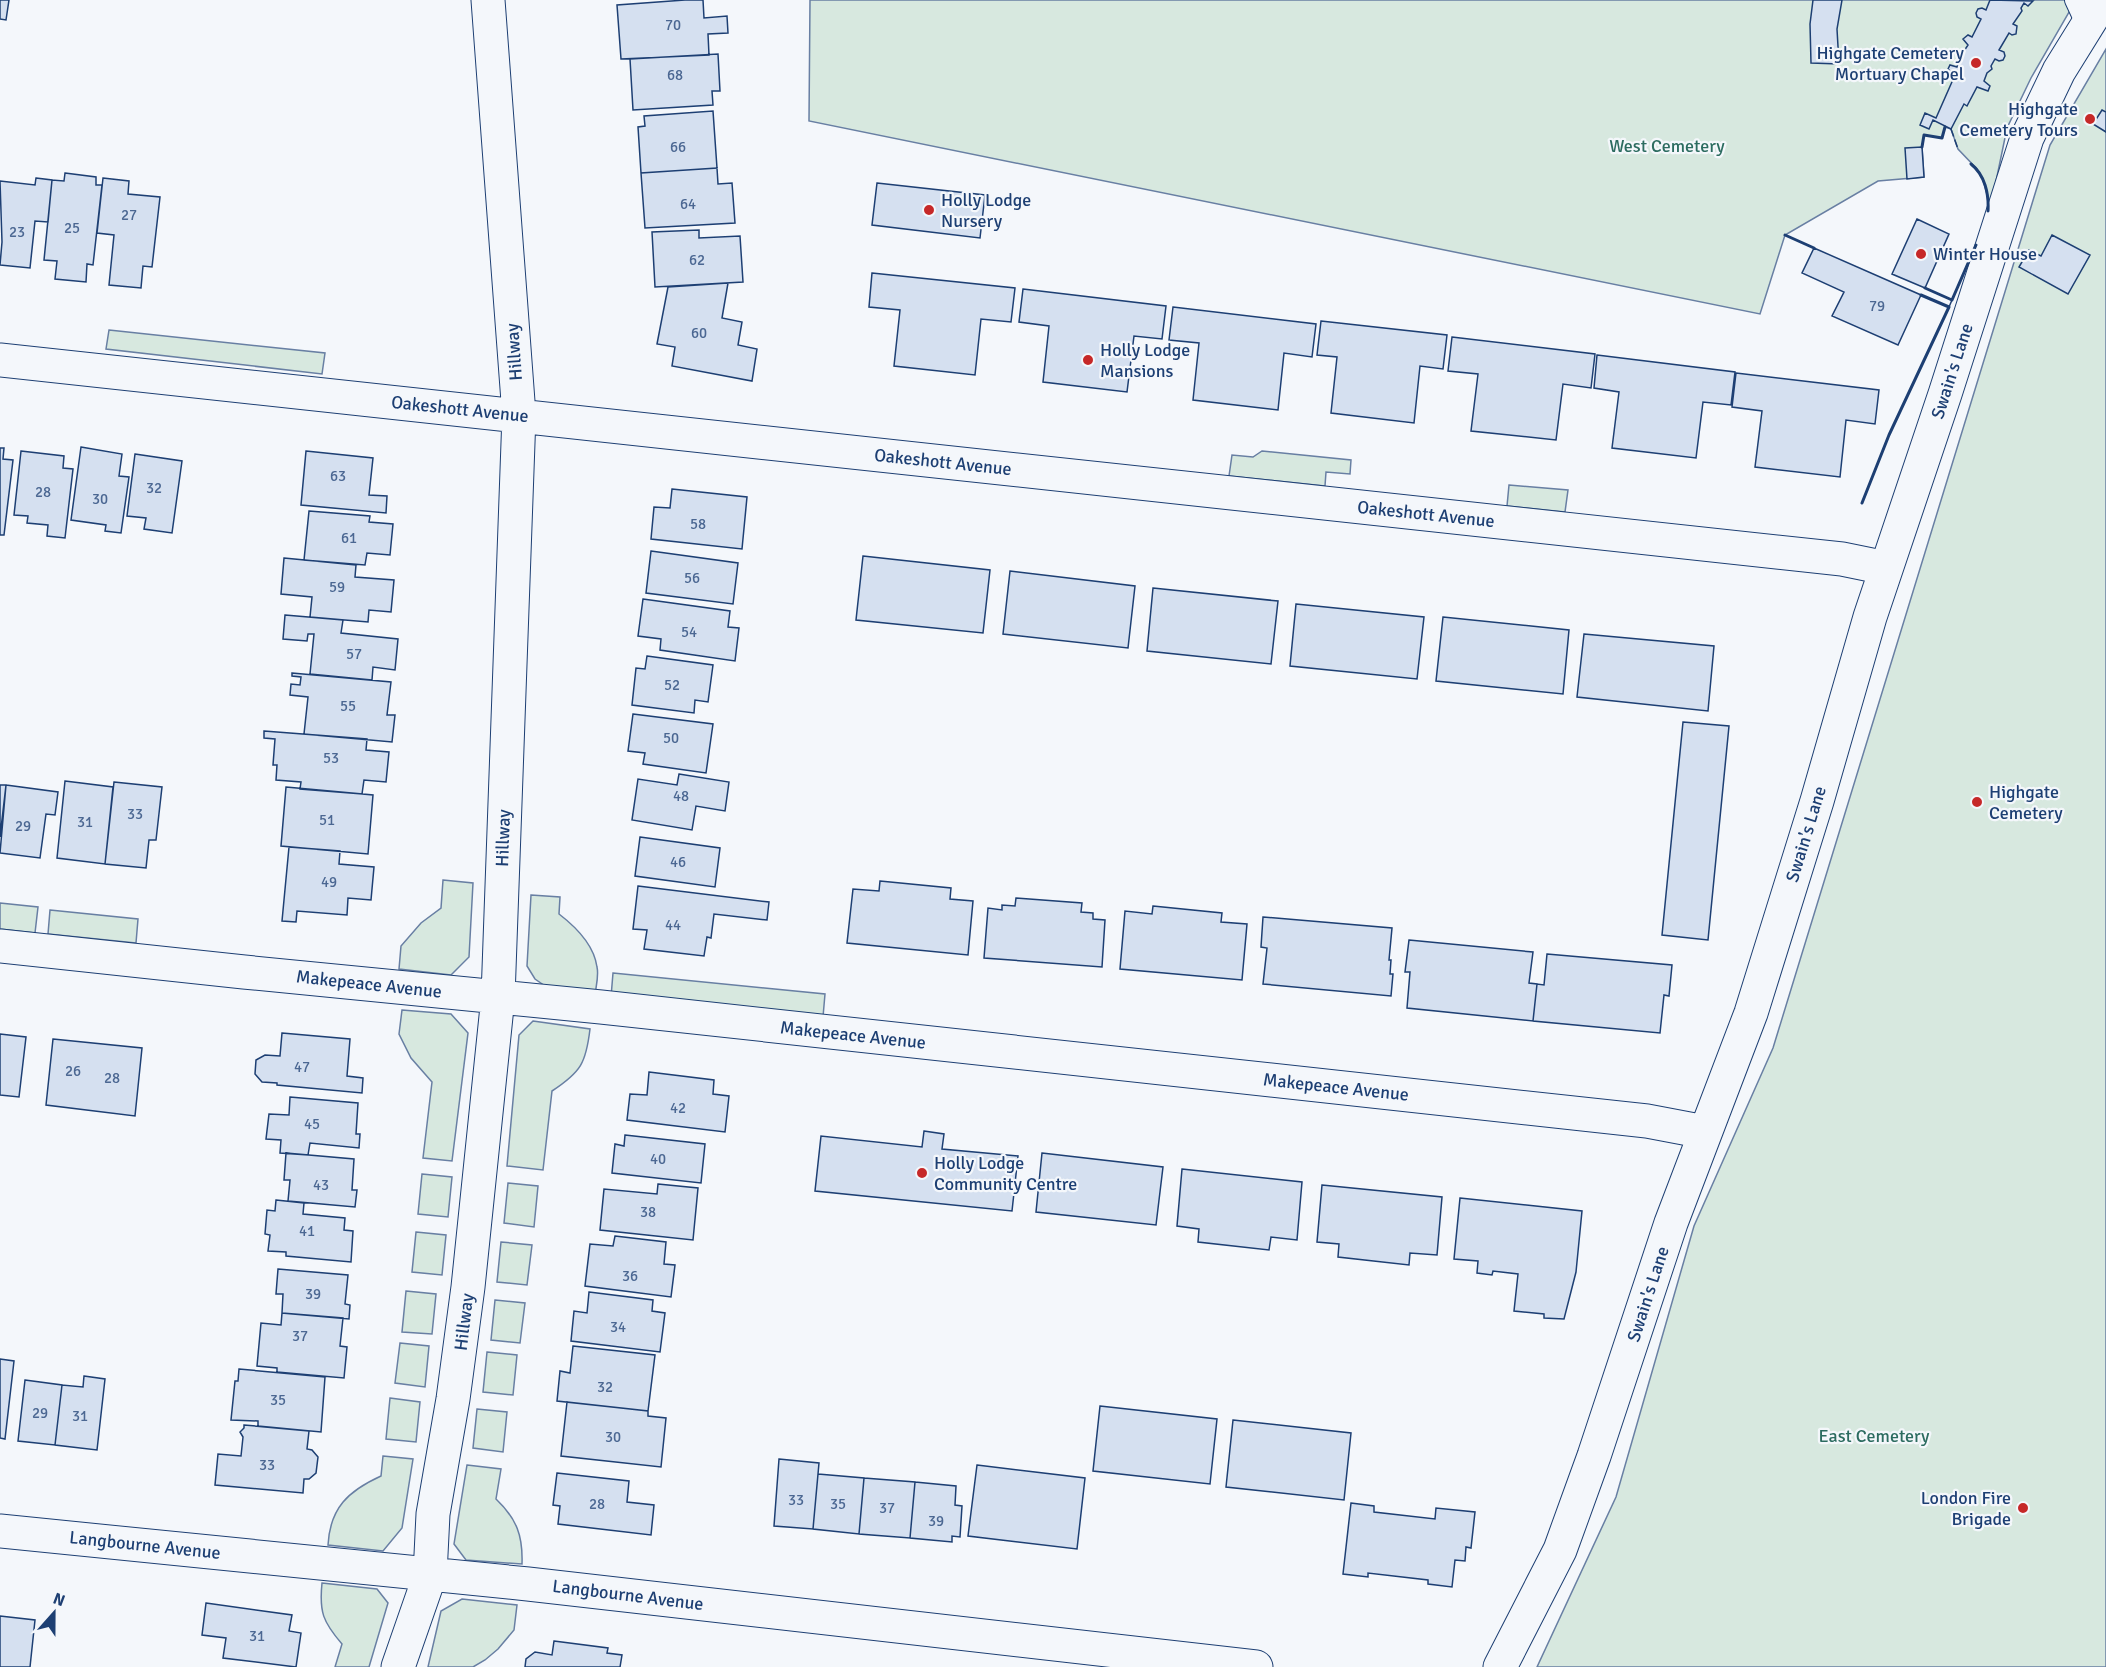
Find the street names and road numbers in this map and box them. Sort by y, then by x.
street label: Swain's Lane [1926,320,1978,422]
street label: Hillway [501,322,527,381]
street label: Oakeshott Avenue [390,391,530,427]
street label: Oakeshott Avenue [873,444,1013,480]
street label: Oakeshott Avenue [1356,496,1496,532]
street label: Swain's Lane [1781,783,1831,885]
street label: Hillway [491,808,515,867]
street label: Makepeace Avenue [295,965,443,1003]
street label: Makepeace Avenue [779,1016,927,1054]
street label: Makepeace Avenue [1262,1068,1410,1106]
street label: Swain's Lane [1622,1243,1674,1345]
street label: Hillway [450,1292,478,1352]
street label: Langbourne Avenue [68,1526,222,1564]
street label: Langbourne Avenue [551,1575,705,1615]

